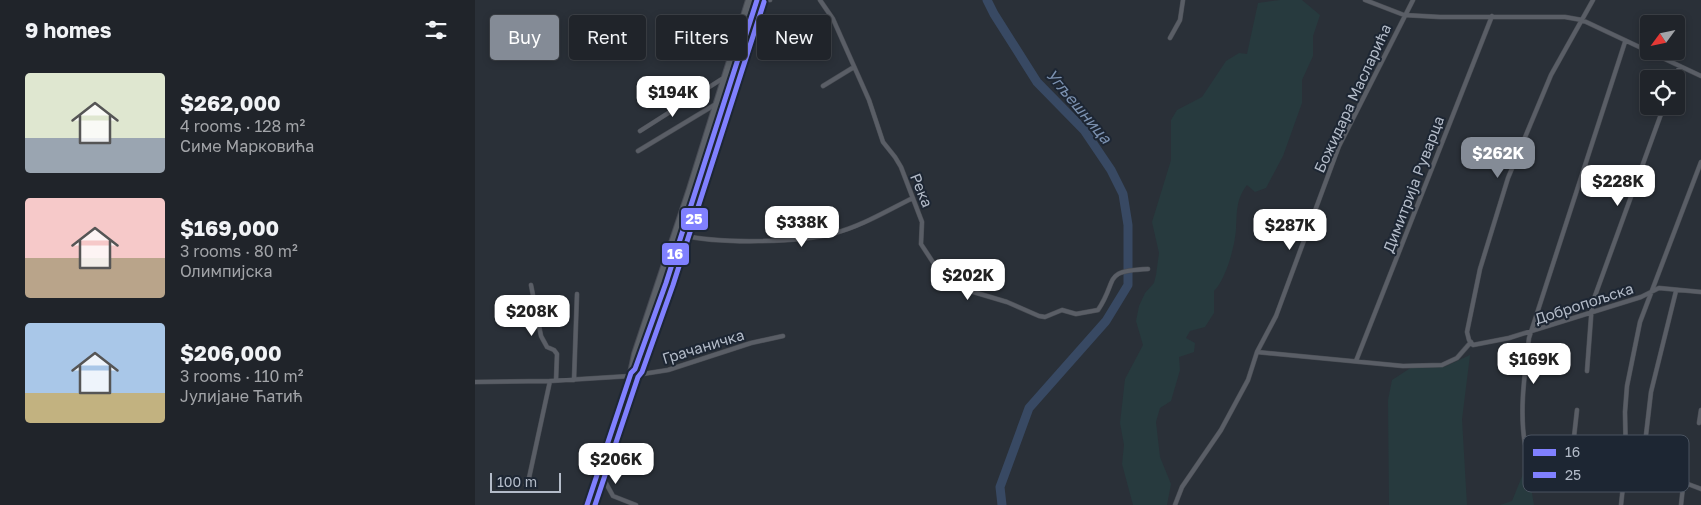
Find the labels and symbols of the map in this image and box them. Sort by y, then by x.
north arrow [1640,15,1685,60]
street label: Божидара Масларића [1310,21,1394,175]
water label: Угљешница [1042,65,1117,148]
pin: $194K [638,76,708,118]
street label: Димитрија Руварца [1379,113,1447,255]
pin: $262K [1463,136,1533,179]
pin: $228K [1583,164,1653,207]
street label: Река [907,170,937,210]
pin: $338K [767,206,837,248]
line badge: 25 [680,207,709,231]
pin: $287K [1255,208,1325,251]
text: 25 [685,210,703,227]
line badge: 16 [661,242,690,266]
text: 16 [667,245,683,262]
pin: $202K [933,258,1003,301]
street label: Добропољска [1532,279,1636,327]
pin: $208K [497,294,567,337]
street label: Грачаничка [660,325,746,367]
pin: $169K [1499,342,1569,385]
legend [1523,435,1689,492]
pin: $206K [581,442,651,485]
text: 16 [1565,443,1580,460]
text: 25 [1565,466,1581,483]
scale bar [490,470,561,493]

